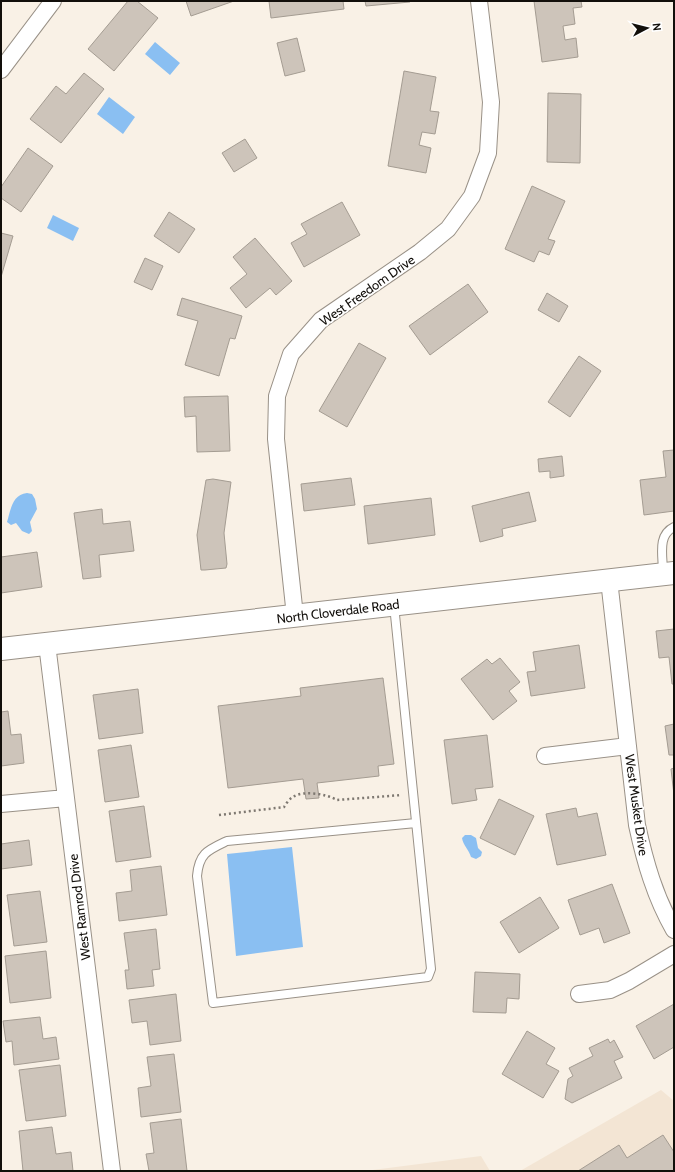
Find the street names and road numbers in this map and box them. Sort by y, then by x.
street label: West Freedom Drive [316,251,418,329]
street label: North Cloverdale Road [276,596,400,626]
street label: West Musket Drive [622,753,652,857]
street label: West Ramrod Drive [65,853,93,961]

